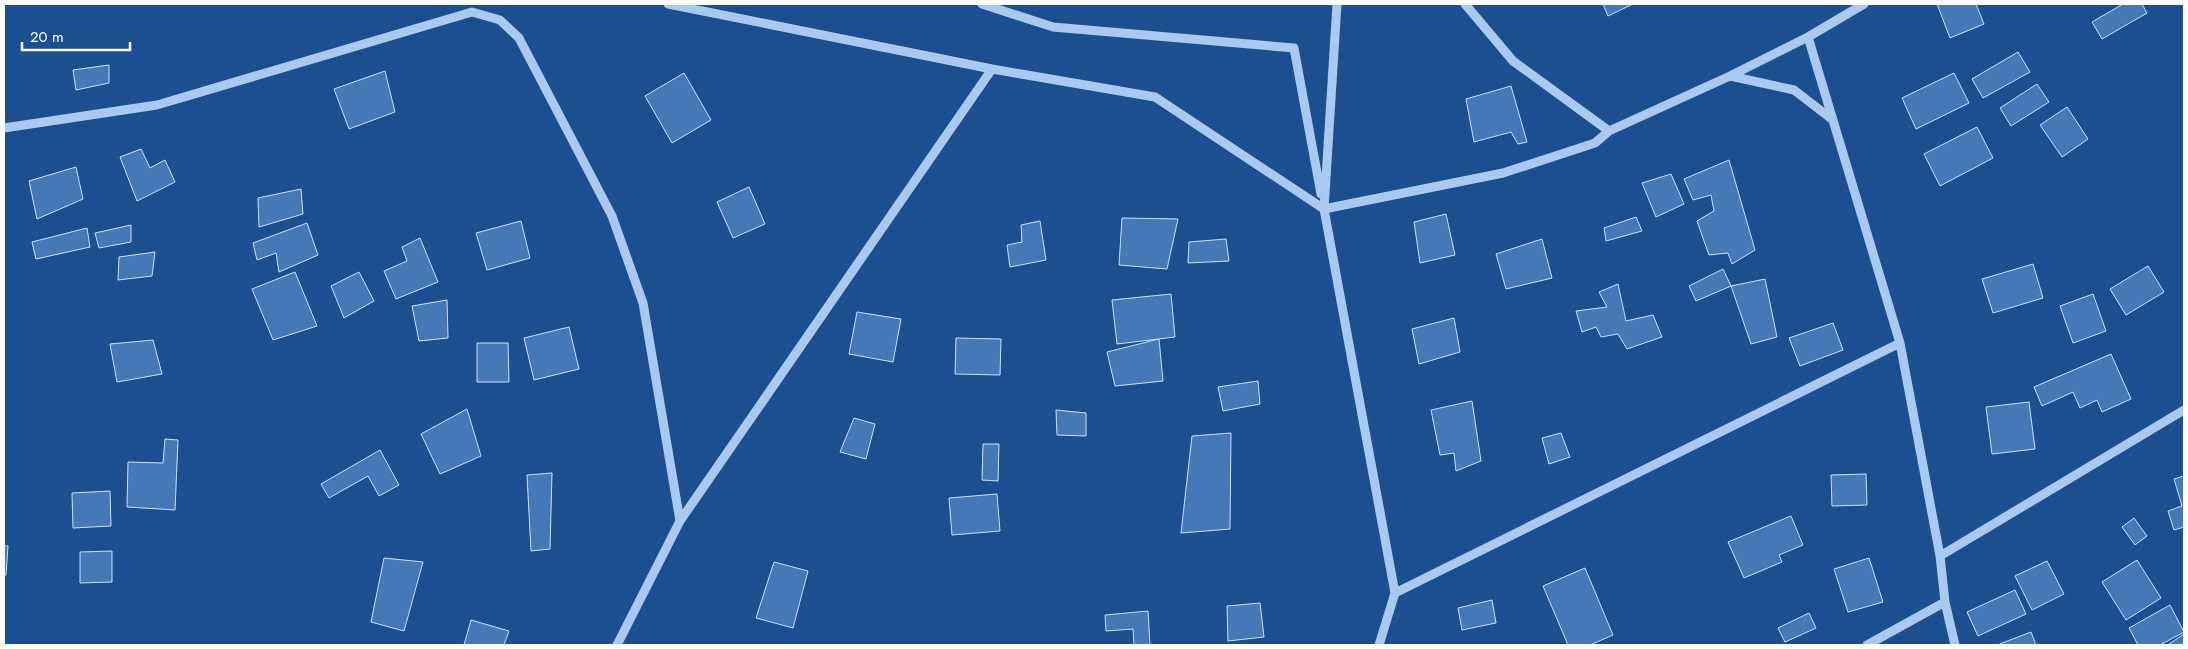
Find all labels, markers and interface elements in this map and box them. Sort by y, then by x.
scale bar [22,20,130,52]
text: 20 m [30,26,64,48]

